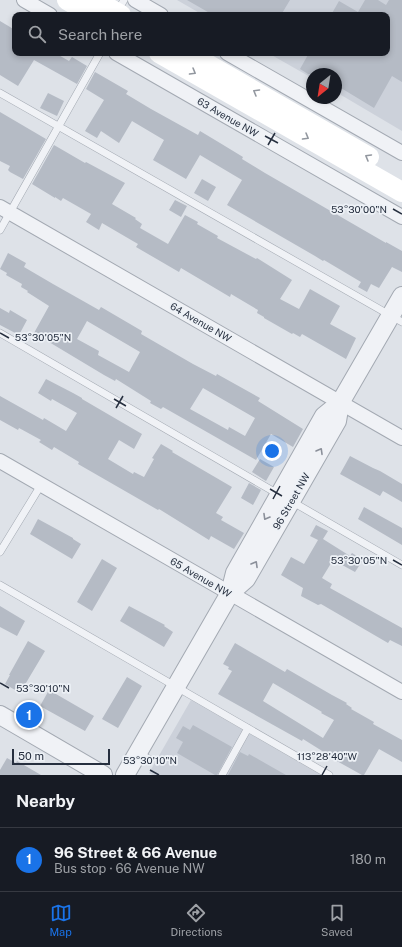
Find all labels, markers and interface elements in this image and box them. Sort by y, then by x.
search box [12,12,390,56]
icon: search [26,23,48,45]
text: Search here [58,26,142,43]
one-way arrow [189,68,196,75]
north arrow [306,68,342,104]
one-way arrow [253,89,260,96]
street label: 63 Avenue NW [195,95,261,140]
one-way arrow [302,132,309,139]
one-way arrow [365,154,372,161]
text: 53°30'00"N [331,203,387,215]
street label: 64 Avenue NW [168,300,234,345]
text: 53°30'05"N [15,331,71,343]
your location [262,441,282,461]
one-way arrow [315,448,322,455]
street label: 96 Street NW [270,470,312,532]
one-way arrow [264,513,271,520]
text: 53°30'05"N [331,554,387,566]
street label: 65 Avenue NW [168,555,234,600]
one-way arrow [250,561,257,568]
text: 53°30'10"N [16,682,70,694]
pin: 1 [16,700,42,730]
scale bar [12,747,110,766]
text: 50 m [18,750,44,762]
text: 113°28'40"W [297,750,358,762]
text: 53°30'10"N [123,754,177,766]
text: Nearby [16,791,75,811]
text: 96 Street & 66 Avenue [54,844,217,861]
text: 1 [26,852,32,867]
text: 180 m [350,852,386,867]
text: Bus stop · 66 Avenue NW [54,861,205,876]
tab: Map [49,902,72,938]
tab: Directions [171,902,222,938]
tab: Saved [321,902,353,938]

